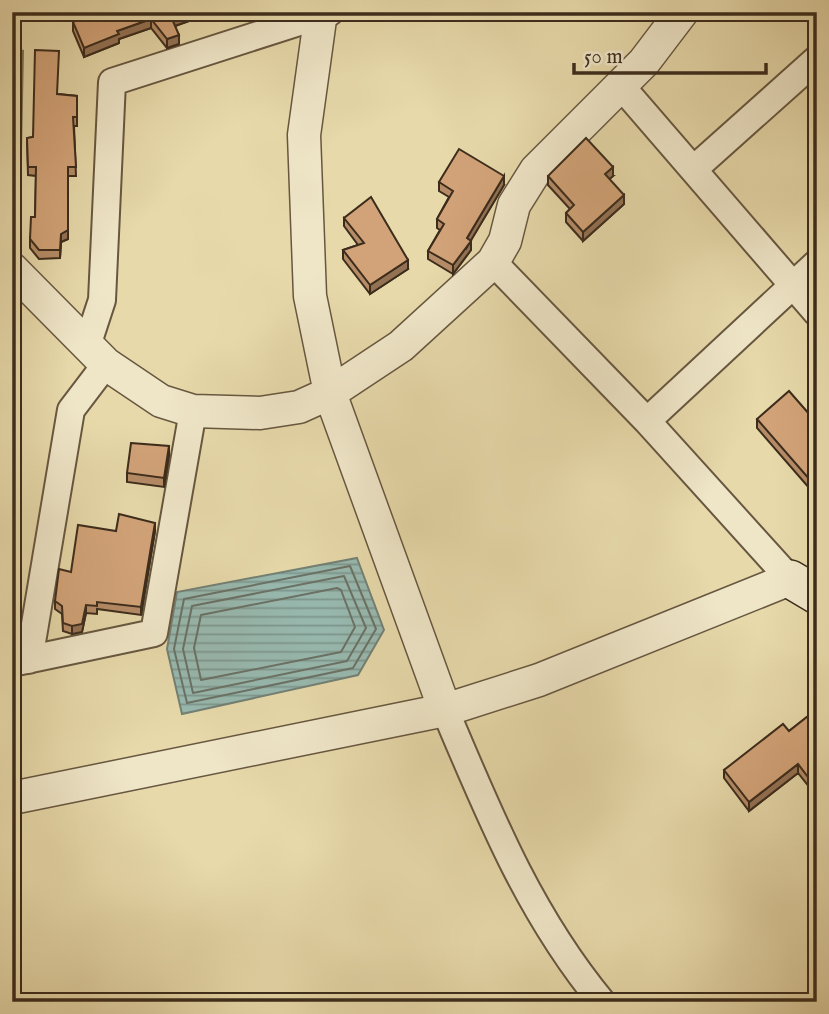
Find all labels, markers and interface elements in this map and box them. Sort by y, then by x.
scale bar [574,32,766,76]
text: 50 m [584,44,623,71]

